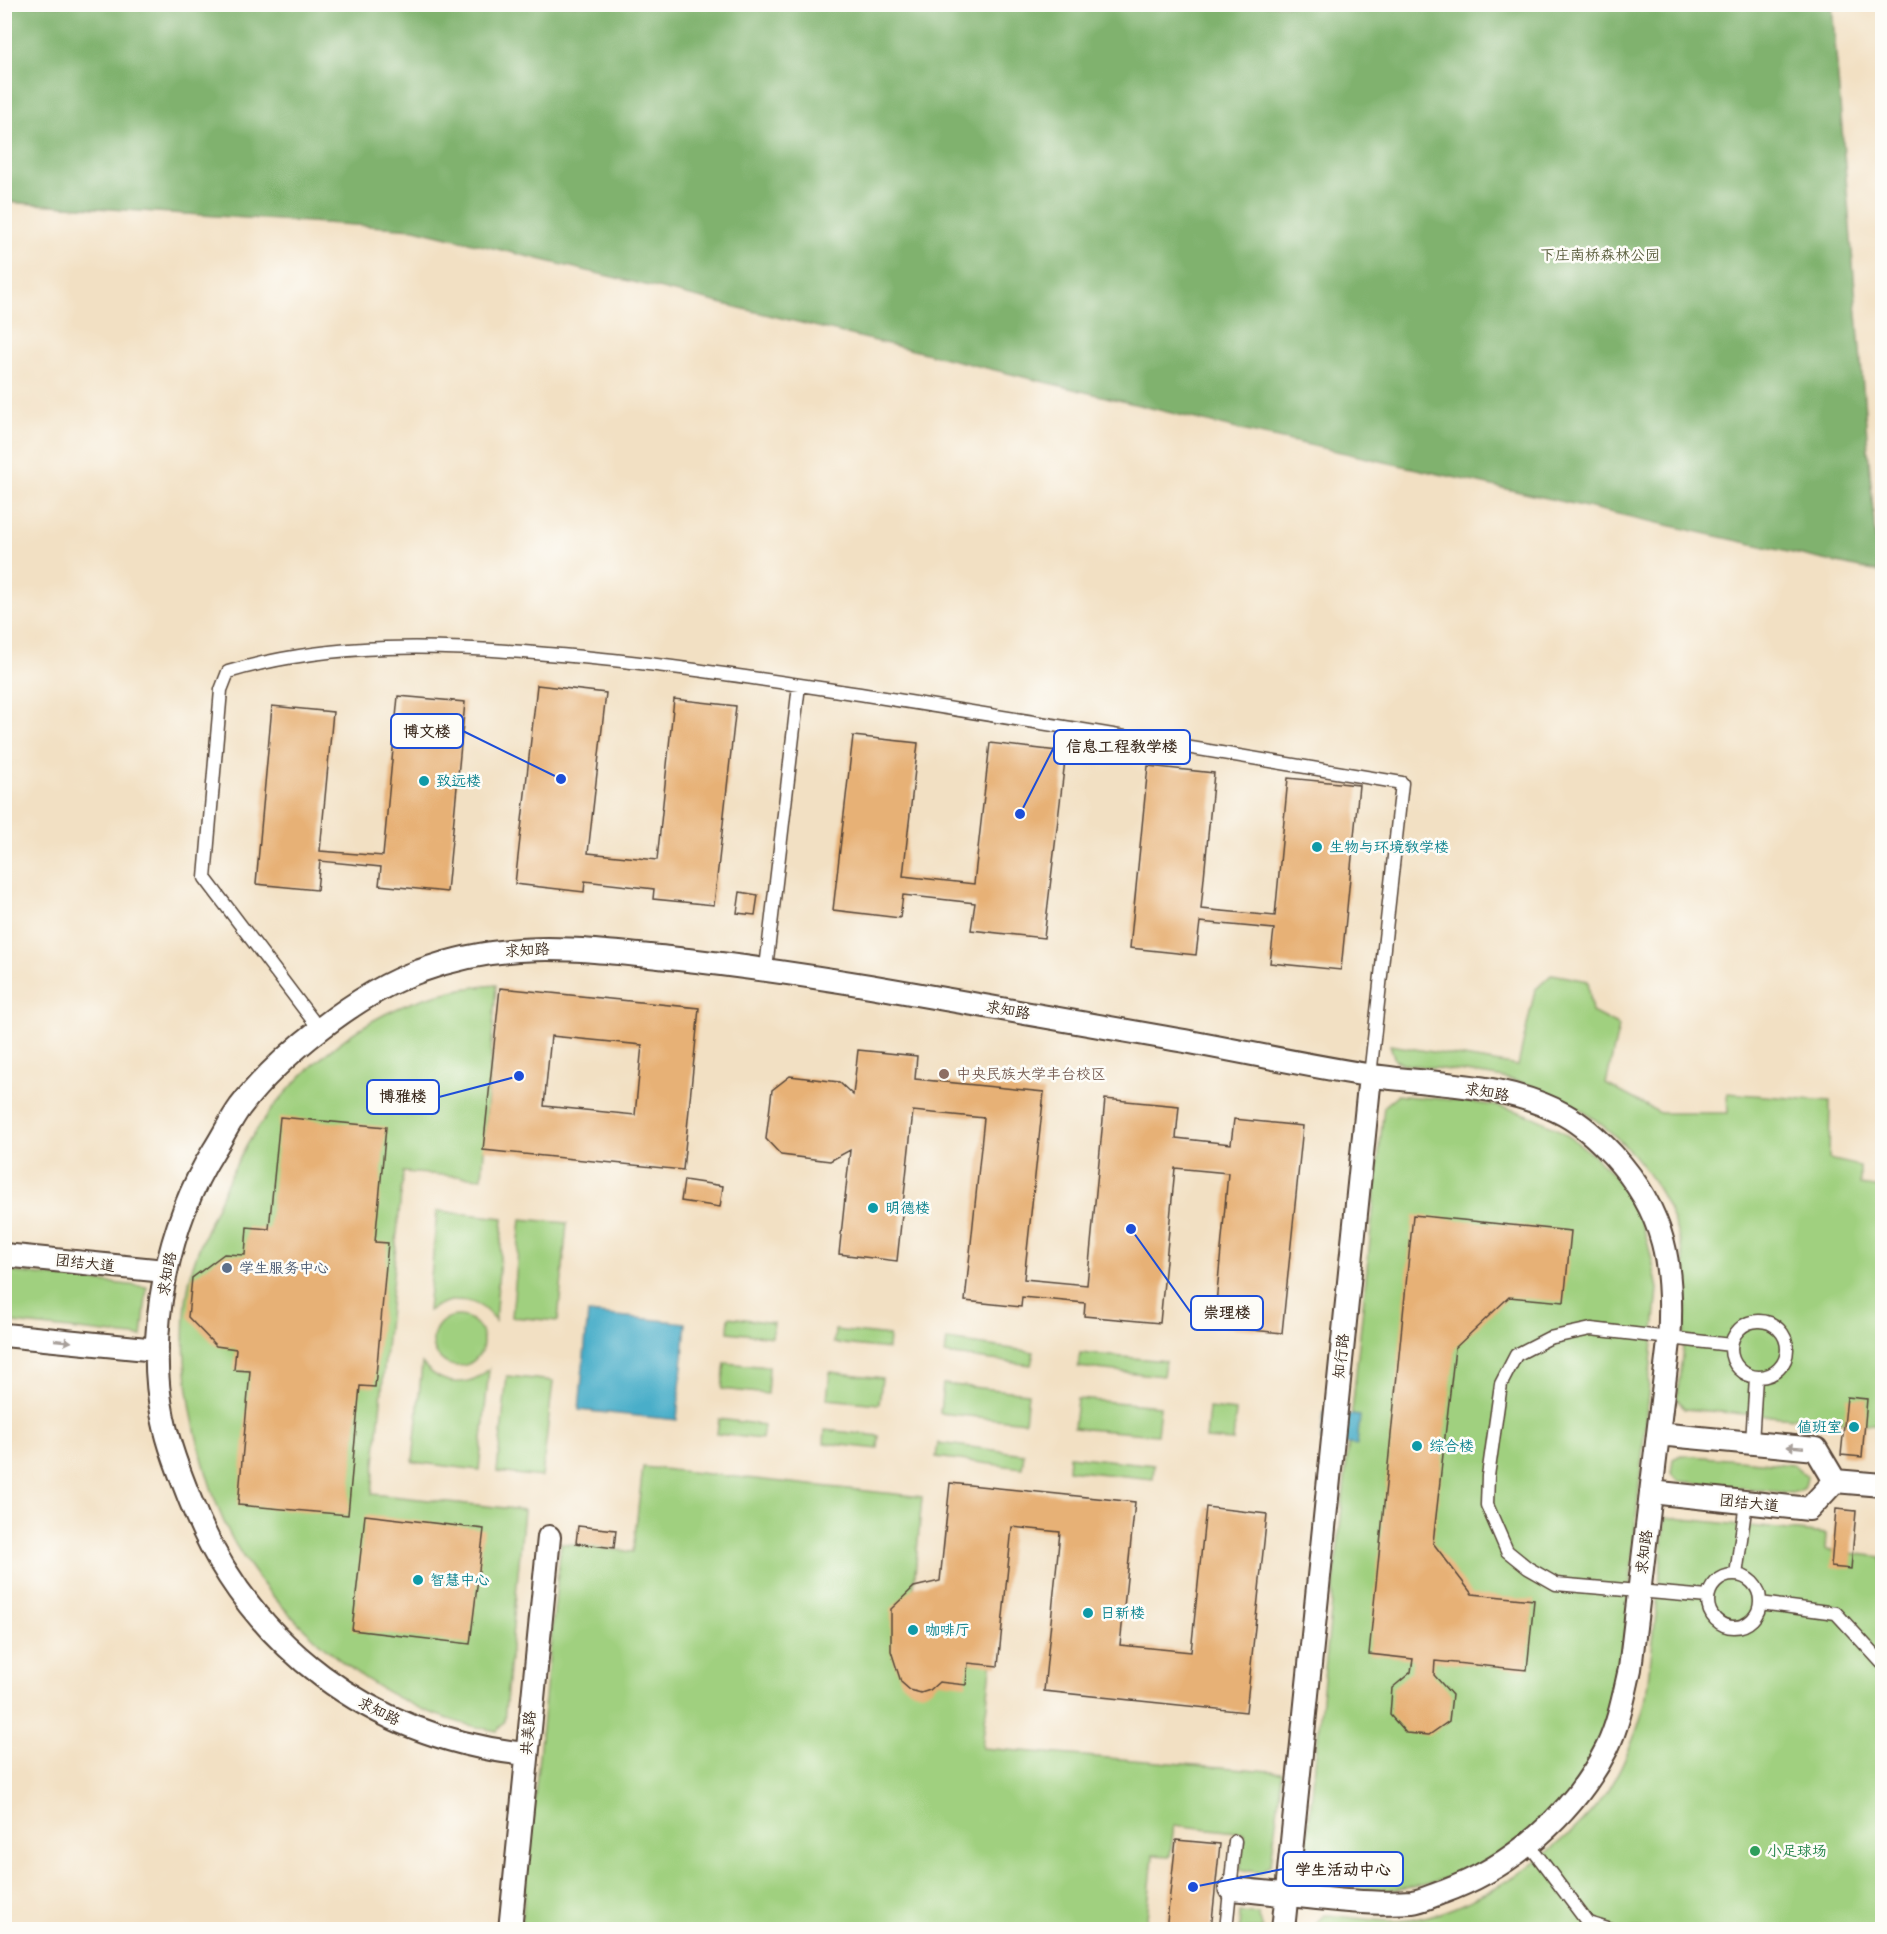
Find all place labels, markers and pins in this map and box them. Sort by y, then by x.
callout: 博文楼 [391,714,463,748]
callout: 信息工程教学楼 [1054,730,1190,764]
place label: 致远楼 [436,771,481,791]
marker: 致远楼 [417,774,431,788]
place label: 生物与环境教学楼 [1329,837,1449,857]
marker: 生物与环境教学楼 [1310,840,1324,854]
place label: 中央民族大学丰台校区 [956,1064,1106,1084]
marker: 中央民族大学丰台校区 [937,1067,951,1081]
callout: 博雅楼 [367,1080,439,1114]
place label: 明德楼 [885,1198,930,1218]
marker: 明德楼 [866,1201,880,1215]
place label: 学生服务中心 [239,1258,329,1278]
marker: 学生服务中心 [220,1261,234,1275]
callout: 崇理楼 [1191,1296,1263,1330]
place label: 值班室 [1797,1417,1842,1437]
marker: 值班室 [1847,1420,1861,1434]
place label: 综合楼 [1429,1436,1474,1456]
marker: 综合楼 [1410,1439,1424,1453]
place label: 智慧中心 [430,1570,490,1590]
marker: 智慧中心 [411,1573,425,1587]
place label: 日新楼 [1100,1603,1145,1623]
marker: 日新楼 [1081,1606,1095,1620]
place label: 咖啡厅 [925,1620,970,1640]
marker: 咖啡厅 [906,1623,920,1637]
place label: 小足球场 [1767,1841,1827,1861]
marker: 小足球场 [1748,1844,1762,1858]
callout: 学生活动中心 [1283,1852,1403,1886]

